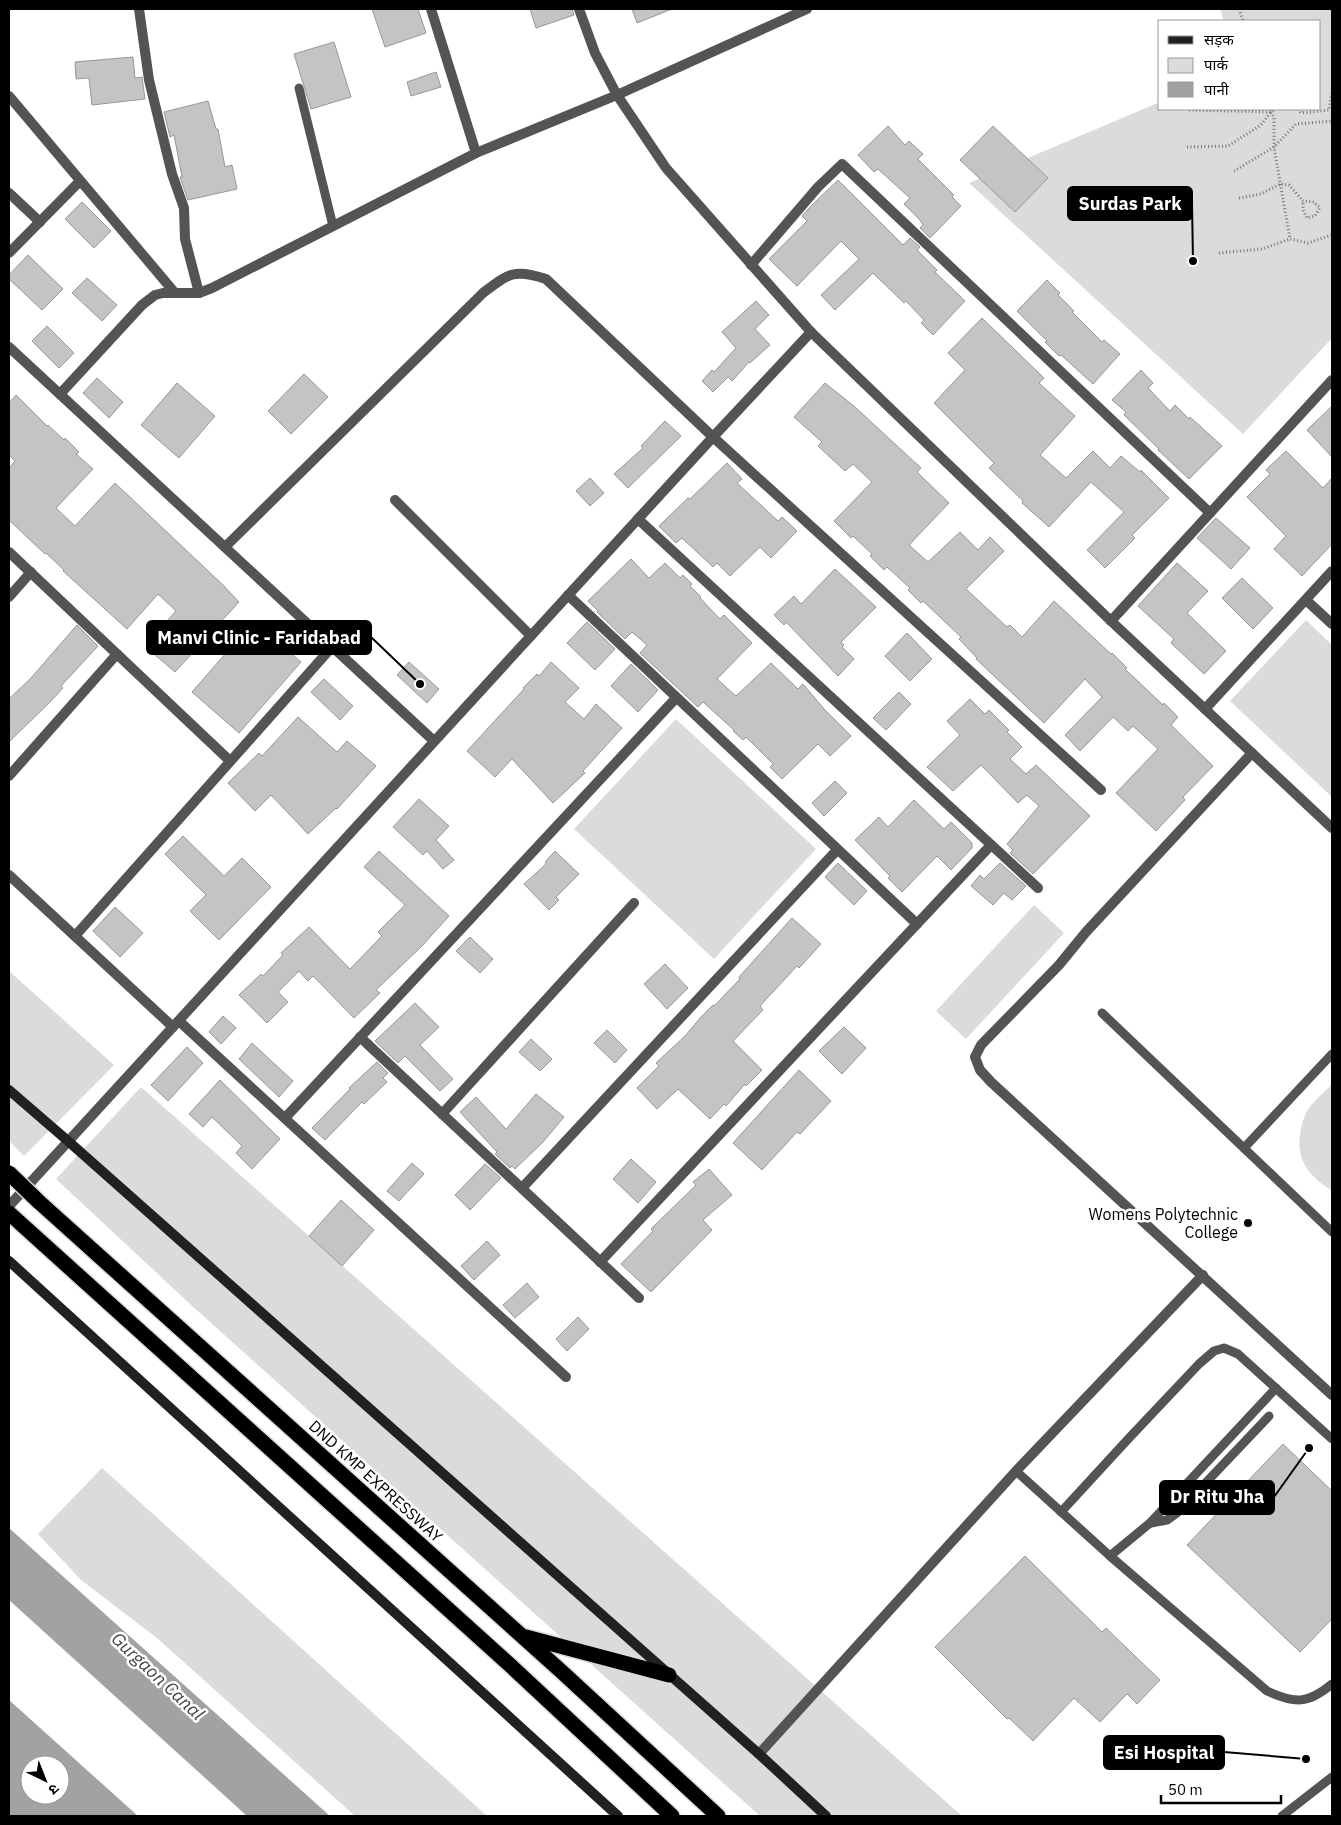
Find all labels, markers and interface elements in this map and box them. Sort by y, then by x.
legend [1158,20,1321,110]
text: सड़क [1204,30,1234,49]
text: पार्क [1204,55,1228,74]
text: पानी [1204,80,1230,99]
callout: Surdas Park [1068,187,1192,220]
text: Surdas Park [1078,192,1182,215]
callout: Manvi Clinic - Faridabad [147,621,371,654]
text: Manvi Clinic - Faridabad [157,626,361,649]
place label: Womens Polytechnic College [1088,1204,1238,1242]
marker: Womens Polytechnic College [1242,1217,1254,1229]
street label: DND KMP EXPRESSWAY [305,1416,447,1547]
callout: Dr Ritu Jha [1160,1481,1274,1514]
text: Dr Ritu Jha [1170,1485,1264,1508]
water label: Gurgaon Canal [107,1627,209,1725]
callout: Esi Hospital [1104,1736,1224,1769]
text: Esi Hospital [1114,1741,1215,1764]
north arrow [20,1755,70,1805]
scale bar [1161,1772,1281,1804]
text: उ [44,1780,63,1799]
text: 50 m [1168,1780,1203,1799]

